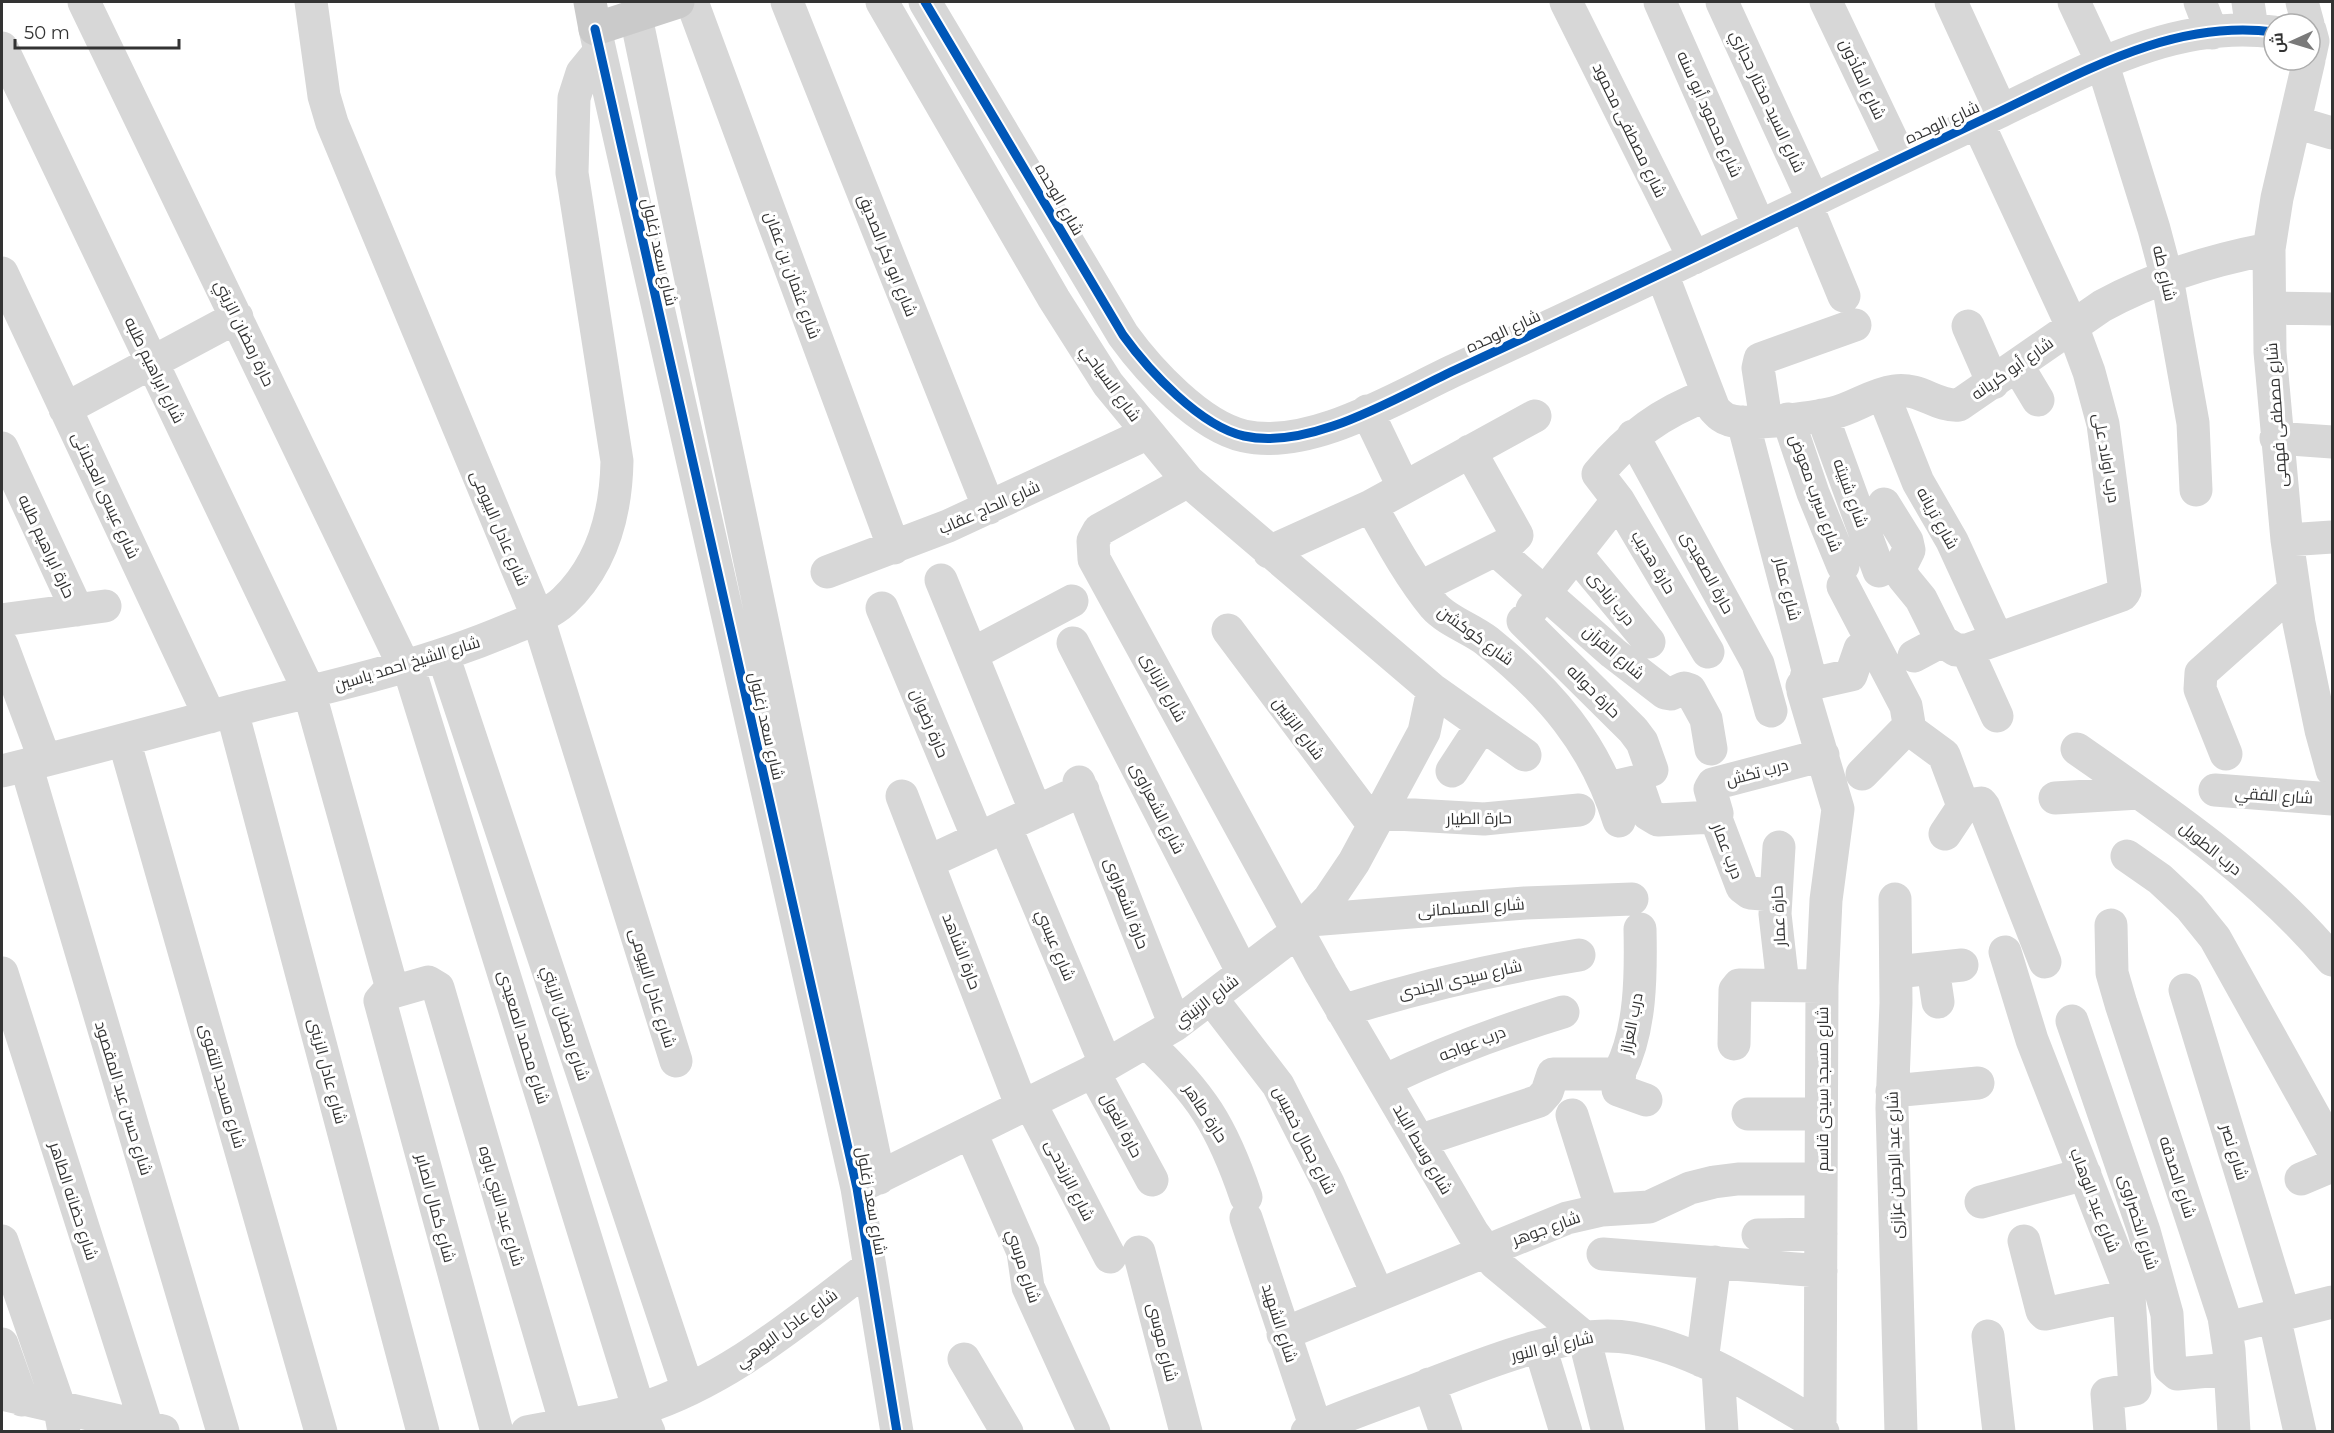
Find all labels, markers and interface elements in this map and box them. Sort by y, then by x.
scale bar [15,12,178,50]
north arrow [2262,12,2322,72]
text: 50 m [24,22,70,44]
street label: شارع السيد مختار حجازي [1723,27,1809,177]
text: ش [2267,32,2288,54]
street label: شارع المأذون [1834,36,1889,123]
street label: شارع محمود أبو سنه [1671,48,1746,181]
street label: شارع مصطفى محمود [1587,60,1670,201]
street label: شارع الوحده [1902,97,1983,150]
street label: شارع الوحده [1030,160,1088,240]
street label: شارع ابو بكر الصديق [852,191,921,320]
street label: شارع سعد زغلول [636,196,681,308]
street label: شارع عثمان بن عفان [759,209,824,342]
street label: شارع طه [2147,244,2180,303]
street label: حارة رمضان الزيتي [207,277,278,391]
street label: شارع الوحده [1463,306,1544,359]
street label: شارع ابراهيم طلبه [119,314,188,427]
street label: شارع أبو كريانه [1968,333,2058,405]
street label: شارع السياحي [1073,341,1145,428]
street label: شارع مصطفى فهمى [2262,342,2293,488]
street label: درب اولاد على [2088,412,2124,504]
street label: شارع عيسى العجلاتى [66,429,143,562]
street label: شارع سيرب معوض [1784,432,1846,555]
street label: شارع شبيته [1827,456,1872,531]
street label: شارع عادل البيومى [465,468,532,590]
street label: شارع الحاج عقاب [936,477,1044,540]
street label: شارع تريانه [1911,484,1962,554]
street label: حارة ابراهيم طلبه [12,491,79,602]
street label: حارة هديب [1627,527,1680,597]
street label: حارة الصعيدى [1676,528,1738,617]
street label: شارع عمار [1768,555,1805,623]
street label: درب زبادى [1583,567,1639,630]
street label: شارع كوكشن [1433,602,1517,671]
street label: شارع القرآن [1578,621,1648,685]
street label: شارع الشيخ احمد ياسين [332,632,483,697]
street label: شارع الزنارى [1135,649,1190,726]
street label: حارة حواله [1563,661,1624,722]
street label: شارع سعد زغلول [743,670,788,782]
street label: حارة رضوان [906,686,953,761]
street label: شارع الزتيين [1267,693,1328,765]
street label: درب تكش [1724,755,1791,791]
street label: شارع الشعراوى [1125,759,1189,858]
street label: شارع الفقي [2234,783,2314,812]
street label: حارة الطيار [1445,808,1512,829]
street label: درب الطويل [2175,818,2245,880]
street label: درب عمار [1708,820,1747,882]
street label: حارة الشعراوى [1100,855,1153,952]
street label: حارة عمار [1767,885,1790,948]
street label: شارع المسلمانى [1417,894,1525,923]
street label: شارع عيسي [1029,907,1079,985]
street label: حارة الشاهد [938,911,985,992]
street label: شارع عادل البيومى [623,926,680,1051]
street label: شارع سيدى الجندى [1397,956,1524,1005]
street label: شارع رمضان الزيتي [534,963,593,1084]
street label: شارع محمد الصعيدى [492,968,553,1107]
street label: شارع الزنيتي [1170,971,1245,1035]
street label: درب العزاز [1616,991,1647,1056]
street label: شارع مسجد سيدى قاسم [1813,1007,1834,1171]
street label: شارع عادل الزينى [302,1016,351,1127]
street label: شارع حسن عبد المقصود [89,1019,156,1178]
street label: شارع مسجد التقوى [194,1022,249,1151]
street label: درب عواجه [1436,1022,1508,1065]
street label: حارة طاهر [1179,1080,1231,1146]
street label: شارع جمال خميس [1267,1083,1340,1198]
street label: حارة الغول [1096,1090,1146,1161]
street label: شارع عبد الرحمن عزازى [1882,1091,1909,1239]
street label: شارع وسط البلد [1387,1101,1456,1199]
street label: شارع نصر [2215,1121,2252,1183]
street label: شارع الصدقه [2153,1134,2200,1221]
street label: شارع الزرندحى [1039,1136,1098,1225]
street label: شارع حضانه الطاهر [43,1139,102,1263]
street label: شارع عبد النبي باوه [471,1144,528,1270]
street label: شارع سعد زغلول [851,1145,890,1257]
street label: شارع عبد الوهاب [2064,1145,2123,1256]
street label: شارع كمال الصابر [410,1151,459,1265]
street label: شارع الخصراوى [2113,1172,2162,1273]
street label: شارع جوهر [1509,1207,1583,1252]
street label: شارع مرسي [1000,1227,1044,1306]
street label: شارع الشهيد [1256,1281,1301,1365]
street label: شارع عادل البوهي [732,1285,843,1375]
street label: شارع موسى [1142,1301,1181,1384]
street label: شارع أبو النور [1508,1328,1596,1367]

